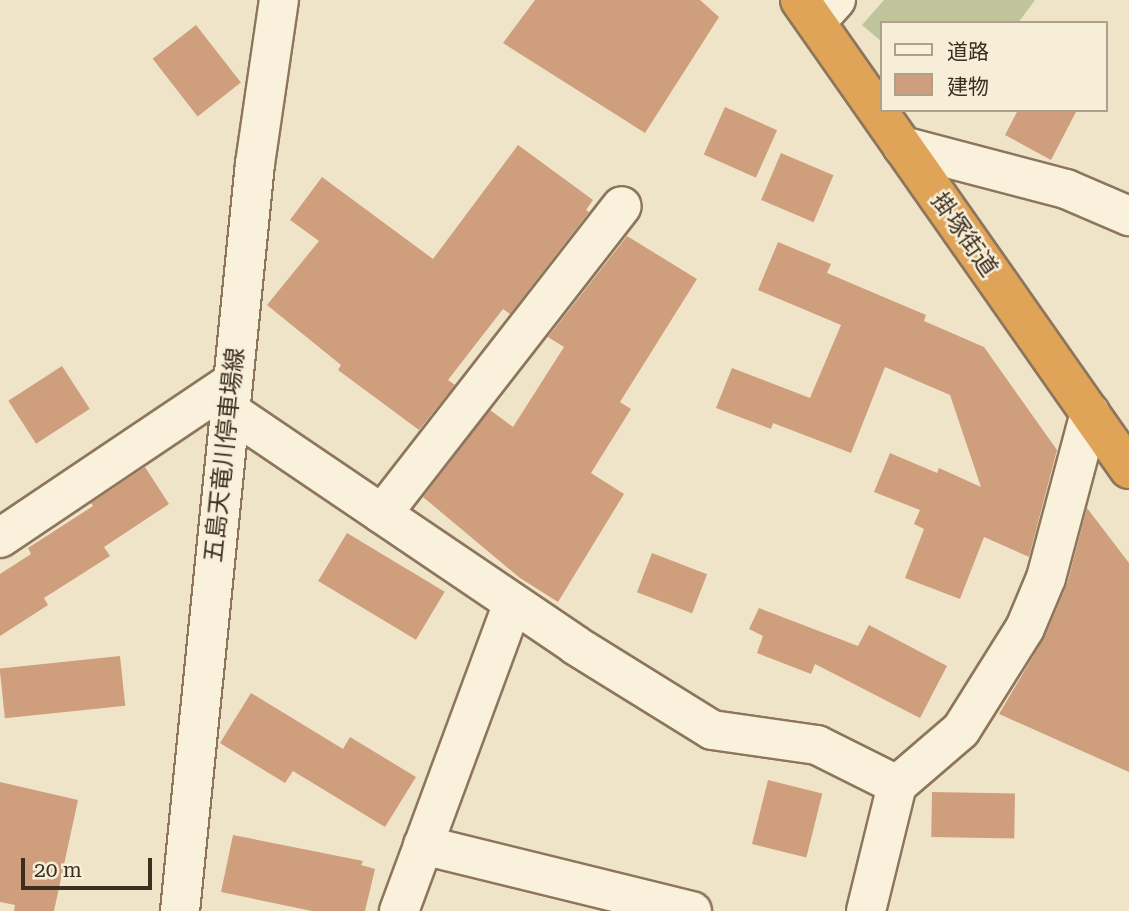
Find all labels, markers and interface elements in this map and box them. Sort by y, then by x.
legend [880,21,1108,112]
text: 道路 [947,40,989,64]
text: 建物 [947,75,989,99]
street label: 掛塚街道 [925,187,1003,283]
street label: 五島天竜川停車場線 [199,346,251,564]
scale bar [24,844,156,888]
text: 20 m [34,858,82,882]

